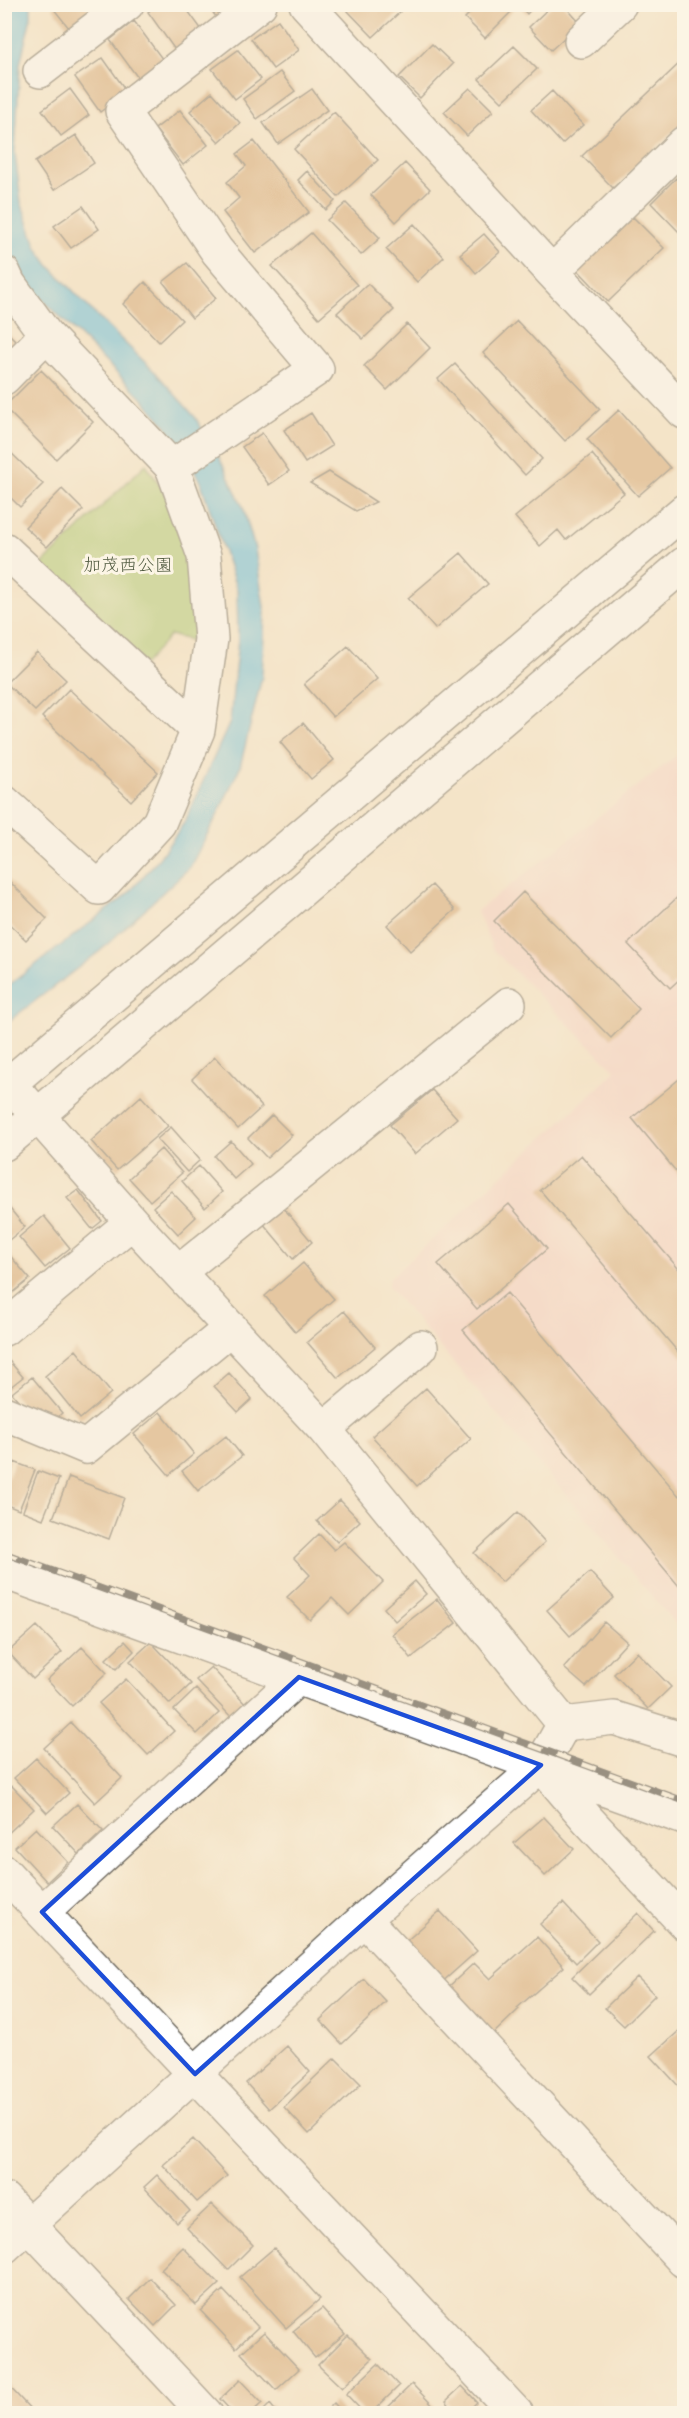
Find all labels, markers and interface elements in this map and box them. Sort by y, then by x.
park label: 加茂西公園 [83,554,173,577]

